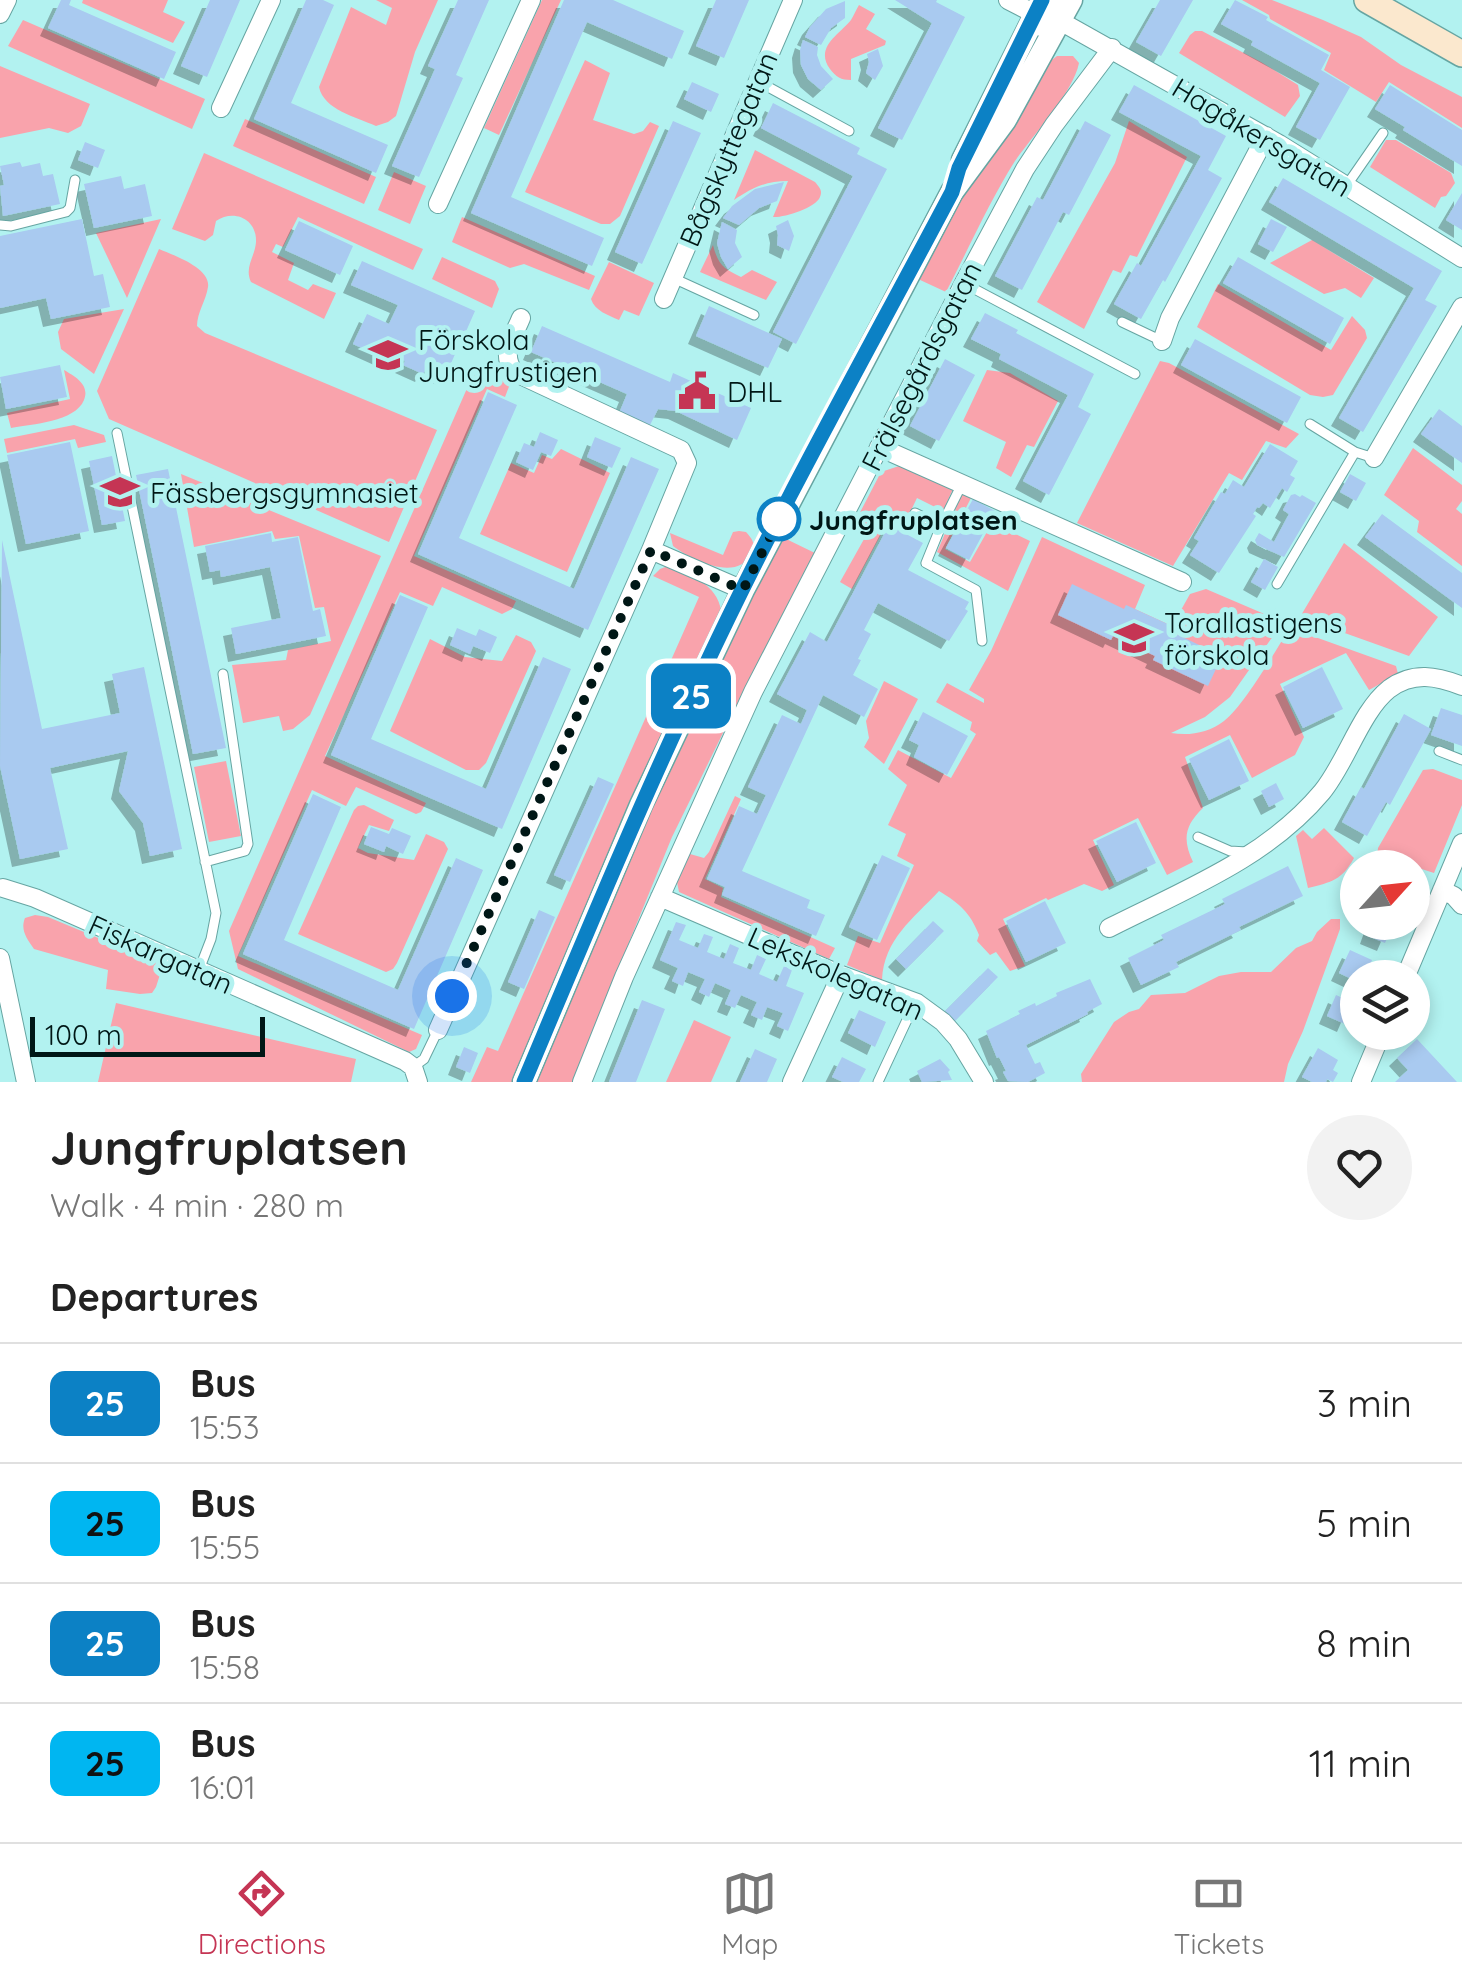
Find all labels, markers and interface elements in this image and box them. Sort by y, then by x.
street label: Bågskyttegatan [671,46,785,252]
street label: Hagåkersgatan [1166,70,1358,204]
street label: Frälsegårdsgatan [853,256,989,476]
place label: Förskola Jungfrustigen [418,322,598,389]
school or university icon: Förskola Jungfrustigen [367,334,409,376]
public building icon: DHL [676,370,718,412]
place label: DHL [727,374,782,409]
school or university icon: Fässbergsgymnasiet [99,471,141,513]
place label: Fässbergsgymnasiet [150,475,419,510]
marker: Jungfruplatsen [758,498,800,540]
place label: Jungfruplatsen [809,502,1018,537]
place label: Torallastigens förskola [1164,605,1342,672]
school or university icon: Torallastigens förskola [1113,617,1155,659]
line badge: 25 [646,664,736,728]
text: 25 [671,674,711,718]
north arrow [1340,850,1430,940]
map controls [1340,850,1430,1050]
street label: Fiskargatan [83,907,239,1001]
street label: Lekskolegatan [743,919,929,1027]
button: layers [1340,960,1430,1050]
your location [427,971,477,1021]
scale bar [30,1012,265,1056]
text: 100 m [45,1017,122,1052]
button: heart [1307,1115,1412,1220]
text: Jungfruplatsen [50,1117,408,1177]
text: Walk · 4 min · 280 m [50,1185,344,1225]
text: Departures [50,1273,258,1321]
text: Bus [190,1359,256,1407]
text: 3 min [1317,1379,1412,1427]
text: 25 [85,1381,125,1425]
text: 15:53 [190,1407,259,1447]
text: Bus [190,1479,256,1527]
text: 5 min [1316,1499,1412,1547]
text: 25 [85,1501,125,1545]
text: 15:55 [190,1527,260,1567]
text: Bus [190,1599,256,1647]
text: 8 min [1316,1619,1412,1667]
text: 25 [85,1621,125,1665]
text: 15:58 [190,1647,260,1687]
text: Bus [190,1719,256,1767]
text: 11 min [1309,1739,1412,1787]
text: 25 [85,1741,125,1785]
text: 16:01 [190,1767,256,1807]
tab: Directions [198,1866,326,1961]
tab: Map [721,1866,778,1961]
tab: Tickets [1174,1866,1264,1961]

